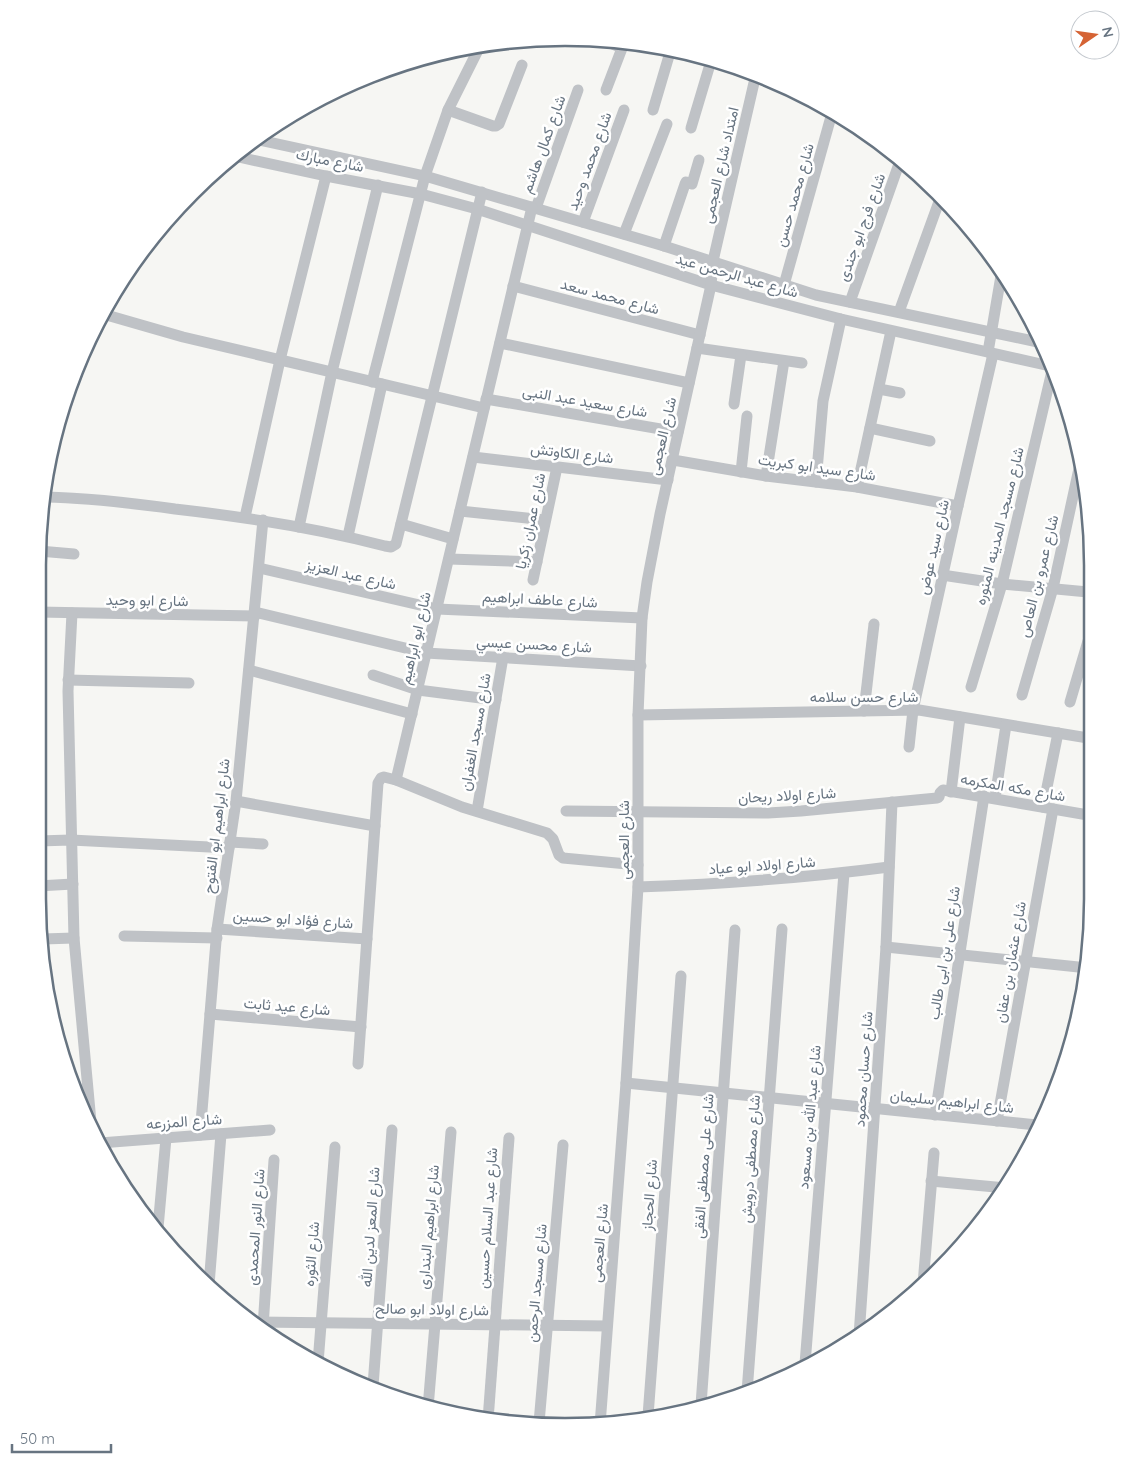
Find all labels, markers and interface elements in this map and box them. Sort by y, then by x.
north arrow [1070,10,1120,60]
text: N [1098,25,1118,39]
street label: شارع كمال هاشم [516,92,571,196]
street label: امتداد شارع العجمى [697,105,745,226]
street label: شارع محمد وحيد [562,109,618,213]
street label: شارع محمد حسن [770,141,820,249]
street label: شارع مبارك [294,144,366,178]
street label: شارع فرج ابو جندى [833,170,891,284]
street label: شارع عبد الرحمن عيد [673,248,801,304]
street label: شارع محمد سعد [558,274,662,320]
street label: شارع سعيد عبد النبى [521,381,649,423]
street label: شارع العجمى [644,395,682,477]
street label: شارع الكاوتش [529,438,615,470]
street label: شارع مسجد المدينه المنوره [970,445,1030,608]
street label: شارع سيد ابو كبريت [757,449,877,487]
street label: شارع عمران زكريا [511,471,551,571]
street label: شارع سيد عوض [913,498,955,597]
street label: شارع عمرو بن العاص [1014,513,1064,640]
street label: شارع عبد العزيز [302,554,398,596]
street label: شارع عاطف ابراهيم [482,586,598,614]
street label: شارع ابو وحيد [105,590,189,612]
street label: شارع ابو ابراهيم [395,590,437,687]
street label: شارع محسن عيسي [476,631,592,661]
street label: شارع مسجد الغفران [455,671,497,793]
street label: شارع حسن سلامه [810,687,918,708]
street label: شارع ابراهيم ابو الفتوح [198,757,236,895]
street label: شارع مكه المكرمه [959,768,1067,808]
street label: شارع اولاد ريحان [737,783,837,809]
street label: شارع العجمى [614,800,635,880]
street label: شارع اولاد ابو عياد [708,852,816,880]
street label: شارع على بن ابى طالب [924,885,966,1022]
street label: شارع عثمان بن عفان [990,900,1032,1025]
street label: شارع فؤاد ابو حسين [232,905,354,935]
street label: شارع عيد ثابت [243,993,331,1021]
street label: شارع حسان محمود [849,1010,879,1128]
street label: شارع عبد الله بن مسعود [793,1044,827,1190]
street label: شارع ابراهيم سليمان [889,1085,1015,1119]
street label: شارع على مصطفى الفقى [688,1093,720,1239]
street label: شارع مصطفى درويش [736,1094,766,1224]
street label: شارع المزرعه [146,1109,223,1135]
street label: شارع عبد السلام حسين [473,1147,503,1289]
street label: شارع الحجاز [637,1158,663,1233]
street label: شارع ابراهيم البندارى [413,1164,445,1290]
street label: شارع المعز لدين الله [356,1166,386,1288]
street label: شارع النور المحمدى [241,1168,271,1286]
street label: شارع العجمى [586,1202,614,1284]
street label: شارع الثوره [299,1221,325,1287]
street label: شارع مسجد الرحمن [521,1223,553,1343]
street label: شارع اولاد ابو صالح [375,1299,489,1321]
scale bar [12,1422,111,1454]
text: 50 m [20,1429,55,1448]

